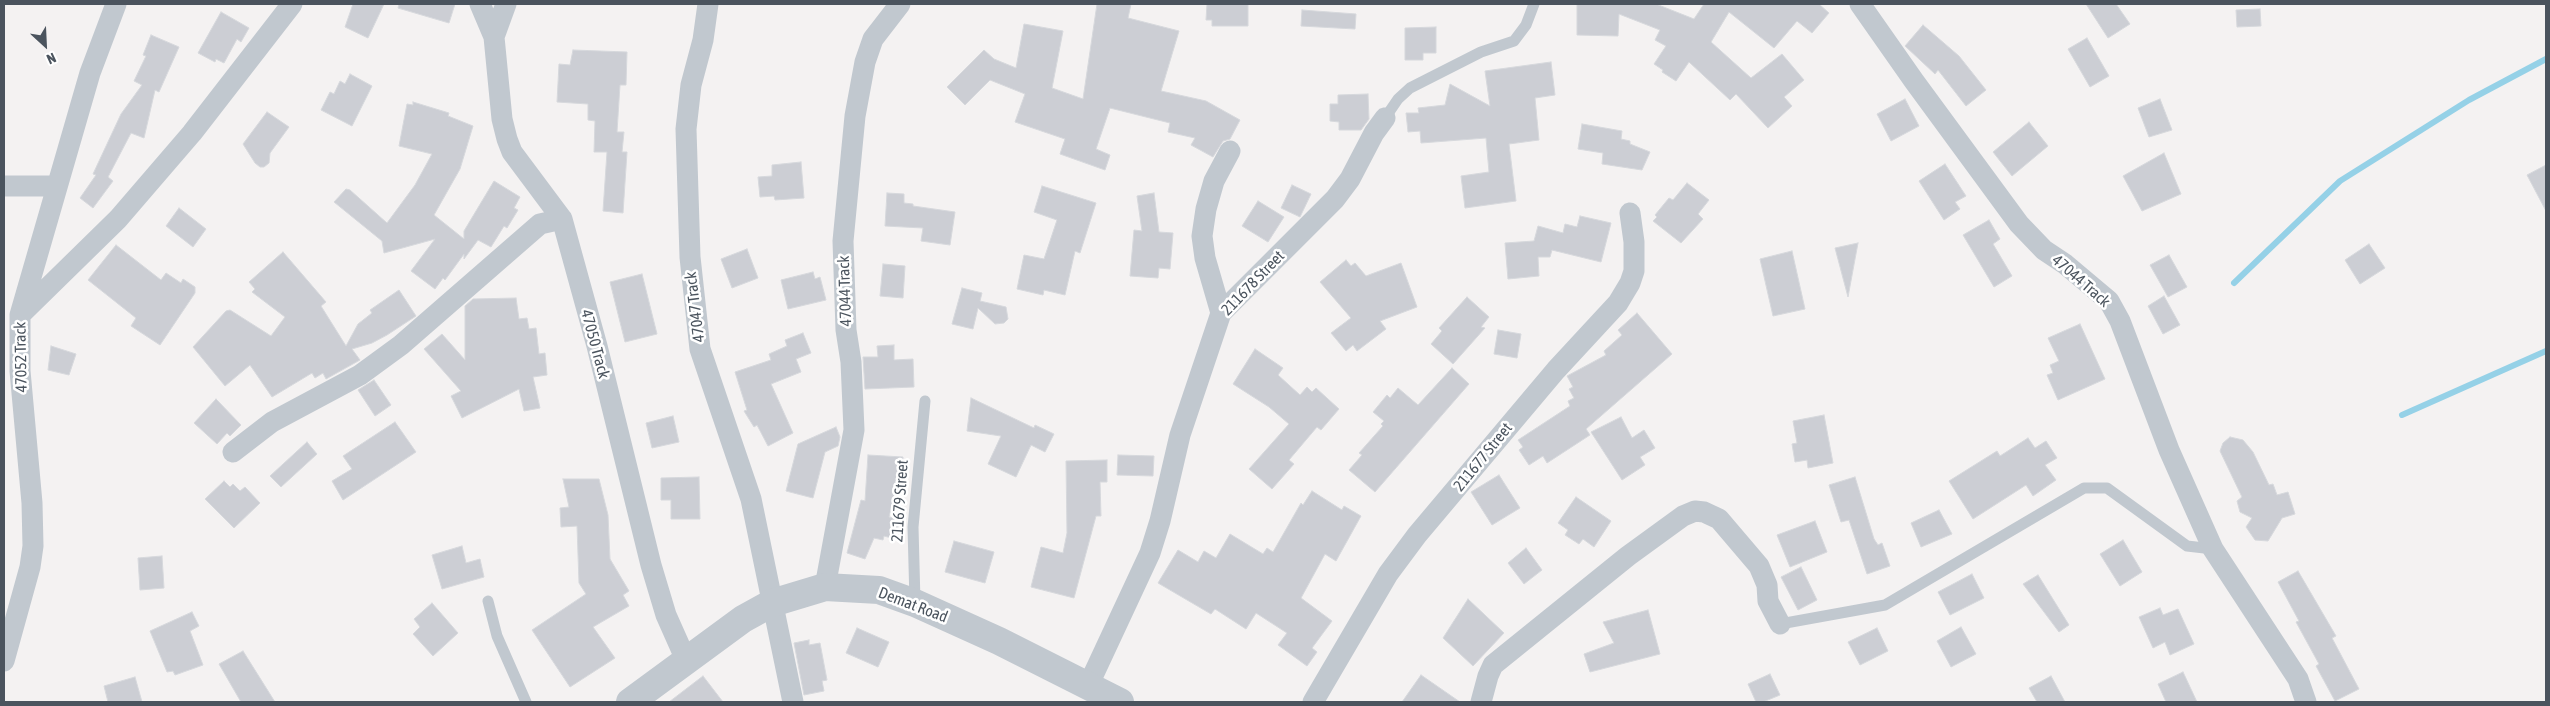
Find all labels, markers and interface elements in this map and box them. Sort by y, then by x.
north arrow [20,20,70,70]
text: N [44,50,58,68]
street label: 211678 Street [1217,247,1289,319]
street label: 47044 Track [2048,251,2114,311]
street label: 47044 Track [834,255,856,327]
street label: 47047 Track [681,271,709,343]
street label: 47050 Track [577,307,613,381]
street label: 47052 Track [11,322,31,392]
street label: 211677 Street [1450,419,1516,495]
street label: 211679 Street [888,459,912,543]
street label: Demat Road [876,583,950,627]

